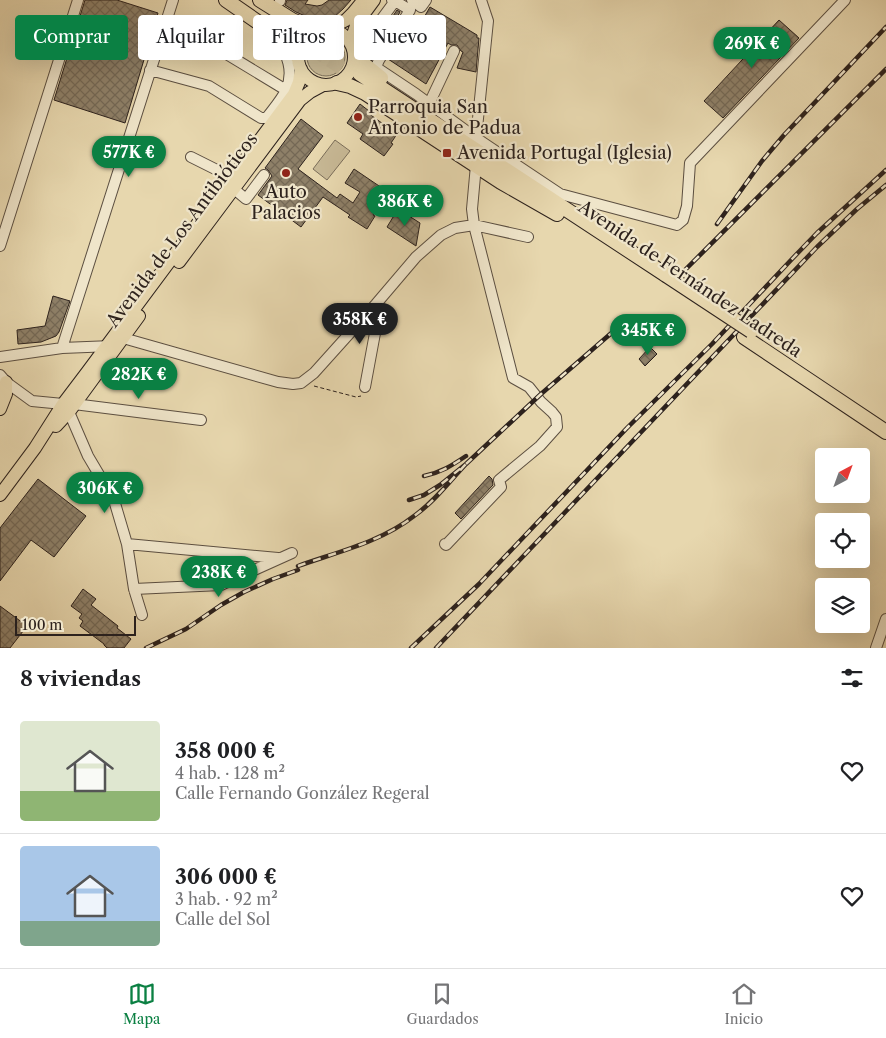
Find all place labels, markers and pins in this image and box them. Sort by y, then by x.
pin: 269K € [711,27,793,69]
place label: Parroquia San Antonio de Padua [367,96,522,139]
marker: Parroquia San Antonio de Padua [352,111,364,123]
pin: 577K € [88,136,170,178]
place label: Avenida Portugal (Iglesia) [456,142,672,164]
marker: Avenida Portugal (Iglesia) [441,147,453,159]
marker: Auto Palacios [280,167,292,179]
place label: Auto Palacios [251,181,321,224]
pin: 386K € [364,184,446,227]
pin: 358K € [319,302,401,345]
pin: 345K € [607,314,689,356]
pin: 282K € [98,358,180,400]
pin: 306K € [64,472,146,514]
pin: 238K € [178,556,260,598]

